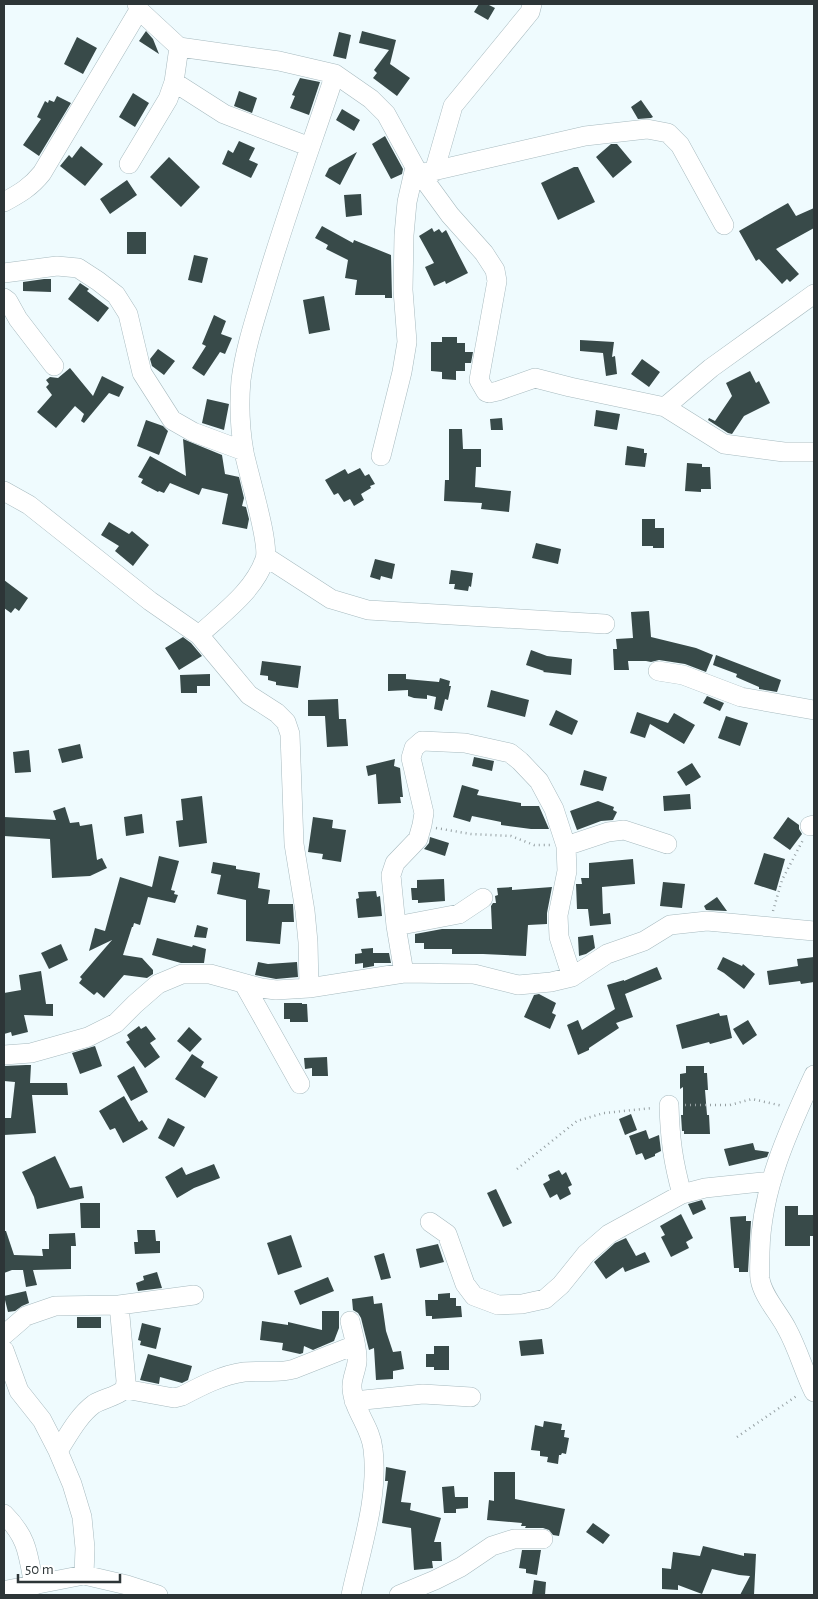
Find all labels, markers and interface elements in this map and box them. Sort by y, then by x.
scale bar [18,1552,120,1584]
text: 50 m [25,1562,54,1577]

